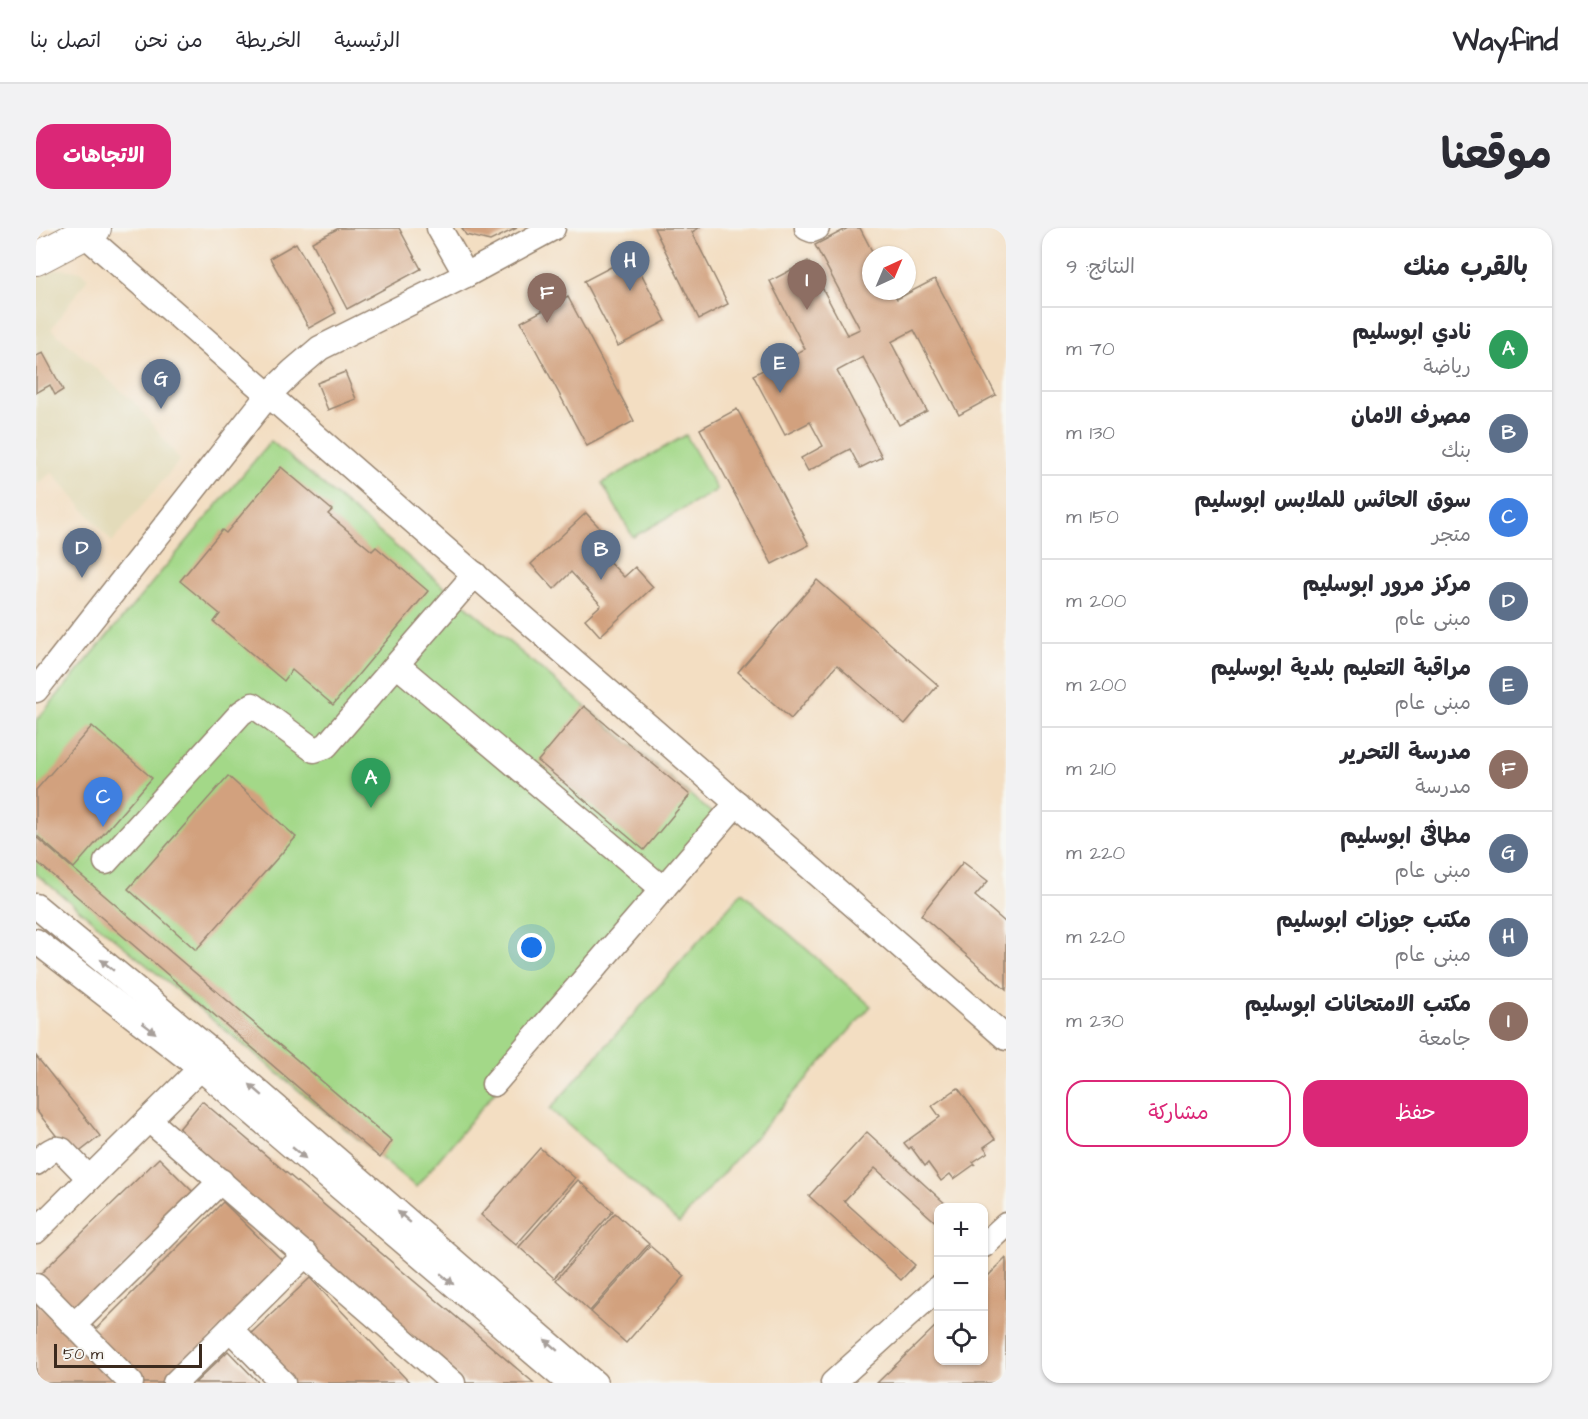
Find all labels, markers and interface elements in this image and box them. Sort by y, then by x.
text: Wayfind [1453,22,1558,61]
text: اتصل بنا [30,26,101,55]
text: من نحن [134,26,203,55]
text: الخريطة [236,26,301,55]
text: الرئيسية [334,26,400,55]
button: الاتجاهات [36,124,171,189]
text: موقعنا [1441,127,1552,185]
pin: H [610,242,650,291]
north arrow [862,246,916,300]
text: بالقرب منك [1404,249,1528,285]
text: النتائج: 9 [1066,253,1135,281]
pin: I [788,260,826,310]
pin: F [528,274,566,323]
text: نادي ابوسليم [1352,317,1471,348]
text: 70 m [1066,335,1115,363]
text: A [1502,335,1515,363]
pin: E [760,344,800,393]
text: رياضة [1423,353,1471,381]
pin: G [142,360,180,409]
text: مصرف الامان [1351,401,1471,432]
text: 130 m [1066,419,1115,447]
text: B [1501,419,1516,447]
text: بنك [1441,437,1471,465]
text: سوق الحائس للملابس ابوسليم [1195,485,1471,516]
text: 150 m [1066,503,1119,531]
text: C [1501,503,1516,531]
text: متجر [1432,521,1471,549]
pin: D [62,528,102,578]
pin: B [582,530,620,580]
text: مركز مرور ابوسليم [1303,569,1471,600]
text: 200 m [1066,587,1126,615]
text: D [1502,587,1515,615]
text: مبنى عام [1394,605,1471,633]
text: مراقبة التعليم بلدية ابوسليم [1211,653,1471,684]
text: 200 m [1066,671,1126,699]
text: E [1503,671,1514,699]
text: مبنى عام [1394,689,1471,717]
text: مدرسة التحرير [1341,737,1471,768]
text: 210 m [1066,755,1116,783]
text: F [1502,755,1515,783]
pin: A [352,758,390,808]
text: مدرسة [1415,773,1471,801]
pin: C [84,778,122,827]
text: مطافئ ابوسليم [1340,821,1471,852]
text: 220 m [1066,839,1125,867]
text: G [1502,839,1515,867]
text: مبنى عام [1394,857,1471,885]
text: مكتب جوزات ابوسليم [1276,905,1471,936]
text: 220 m [1066,923,1125,951]
text: H [1502,923,1515,951]
your location [517,933,546,962]
text: مبنى عام [1394,941,1471,969]
one-way arrow [99,959,114,971]
text: مكتب الامتحانات ابوسليم [1245,989,1471,1020]
text: 230 m [1066,1007,1124,1035]
text: I [1507,1007,1510,1035]
one-way arrow [141,1022,156,1034]
text: جامعة [1419,1025,1471,1053]
button: مشاركة [1066,1080,1291,1147]
button: حفظ [1303,1080,1528,1147]
one-way arrow [249,1084,264,1097]
one-way arrow [291,1146,307,1159]
map controls [934,1203,988,1365]
button: + [934,1203,988,1257]
one-way arrow [397,1211,412,1224]
button: − [934,1257,988,1311]
one-way arrow [439,1272,454,1285]
button: locate [934,1311,988,1365]
one-way arrow [544,1339,559,1352]
scale bar [54,1341,202,1368]
text: 50 m [63,1343,103,1365]

